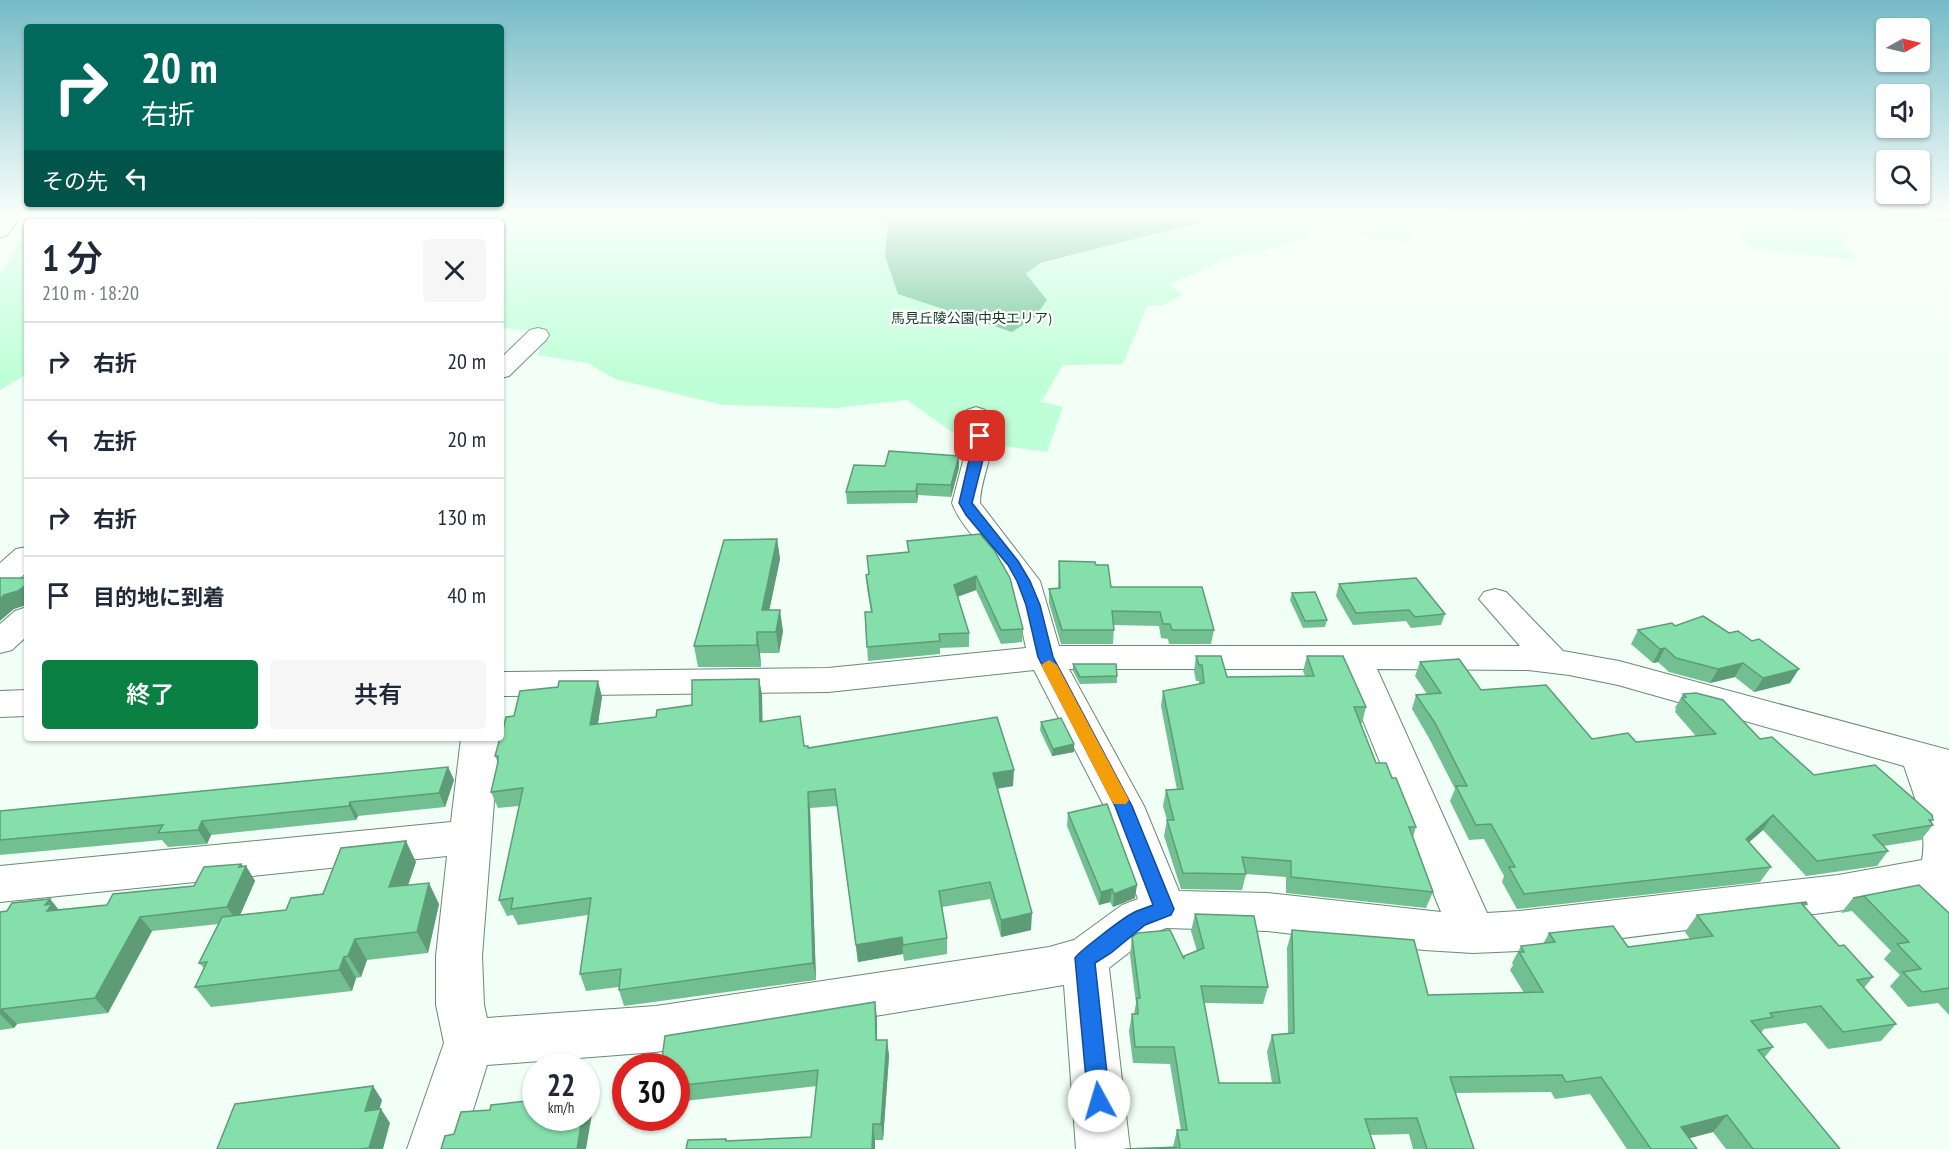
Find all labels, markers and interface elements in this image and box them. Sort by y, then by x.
north arrow [1876,18,1930,72]
map controls [1876,18,1930,204]
text: 20 m [141,40,218,95]
icon: right [42,48,120,126]
button: sound [1876,84,1930,138]
text: 右折 [141,97,195,131]
button: search [1876,150,1930,204]
icon: left [120,162,153,195]
text: その先 [42,167,108,195]
text: 1 分 [42,234,103,281]
button: close [423,239,486,302]
text: 210 m · 18:20 [42,280,139,306]
park label: 馬見丘陵公園(中央エリア) [891,309,1052,327]
icon: right [42,345,75,378]
text: 20 m [447,347,486,375]
text: 右折 [93,349,137,377]
pin [954,410,1005,461]
icon: arrive [963,419,996,452]
icon: left [42,423,75,456]
text: 20 m [447,425,486,453]
text: 左折 [93,427,137,455]
icon: right [42,501,75,534]
text: 130 m [437,503,486,531]
text: 右折 [93,505,137,533]
icon: arrive [42,579,75,612]
text: 40 m [447,581,486,609]
text: 目的地に到着 [93,583,225,611]
button: 終了 [42,660,258,729]
button: 共有 [270,660,486,729]
speed limit sign: 30 [612,1053,690,1131]
text: 22 [547,1065,575,1104]
position arrow [1067,1069,1131,1133]
text: km/h [548,1098,574,1117]

